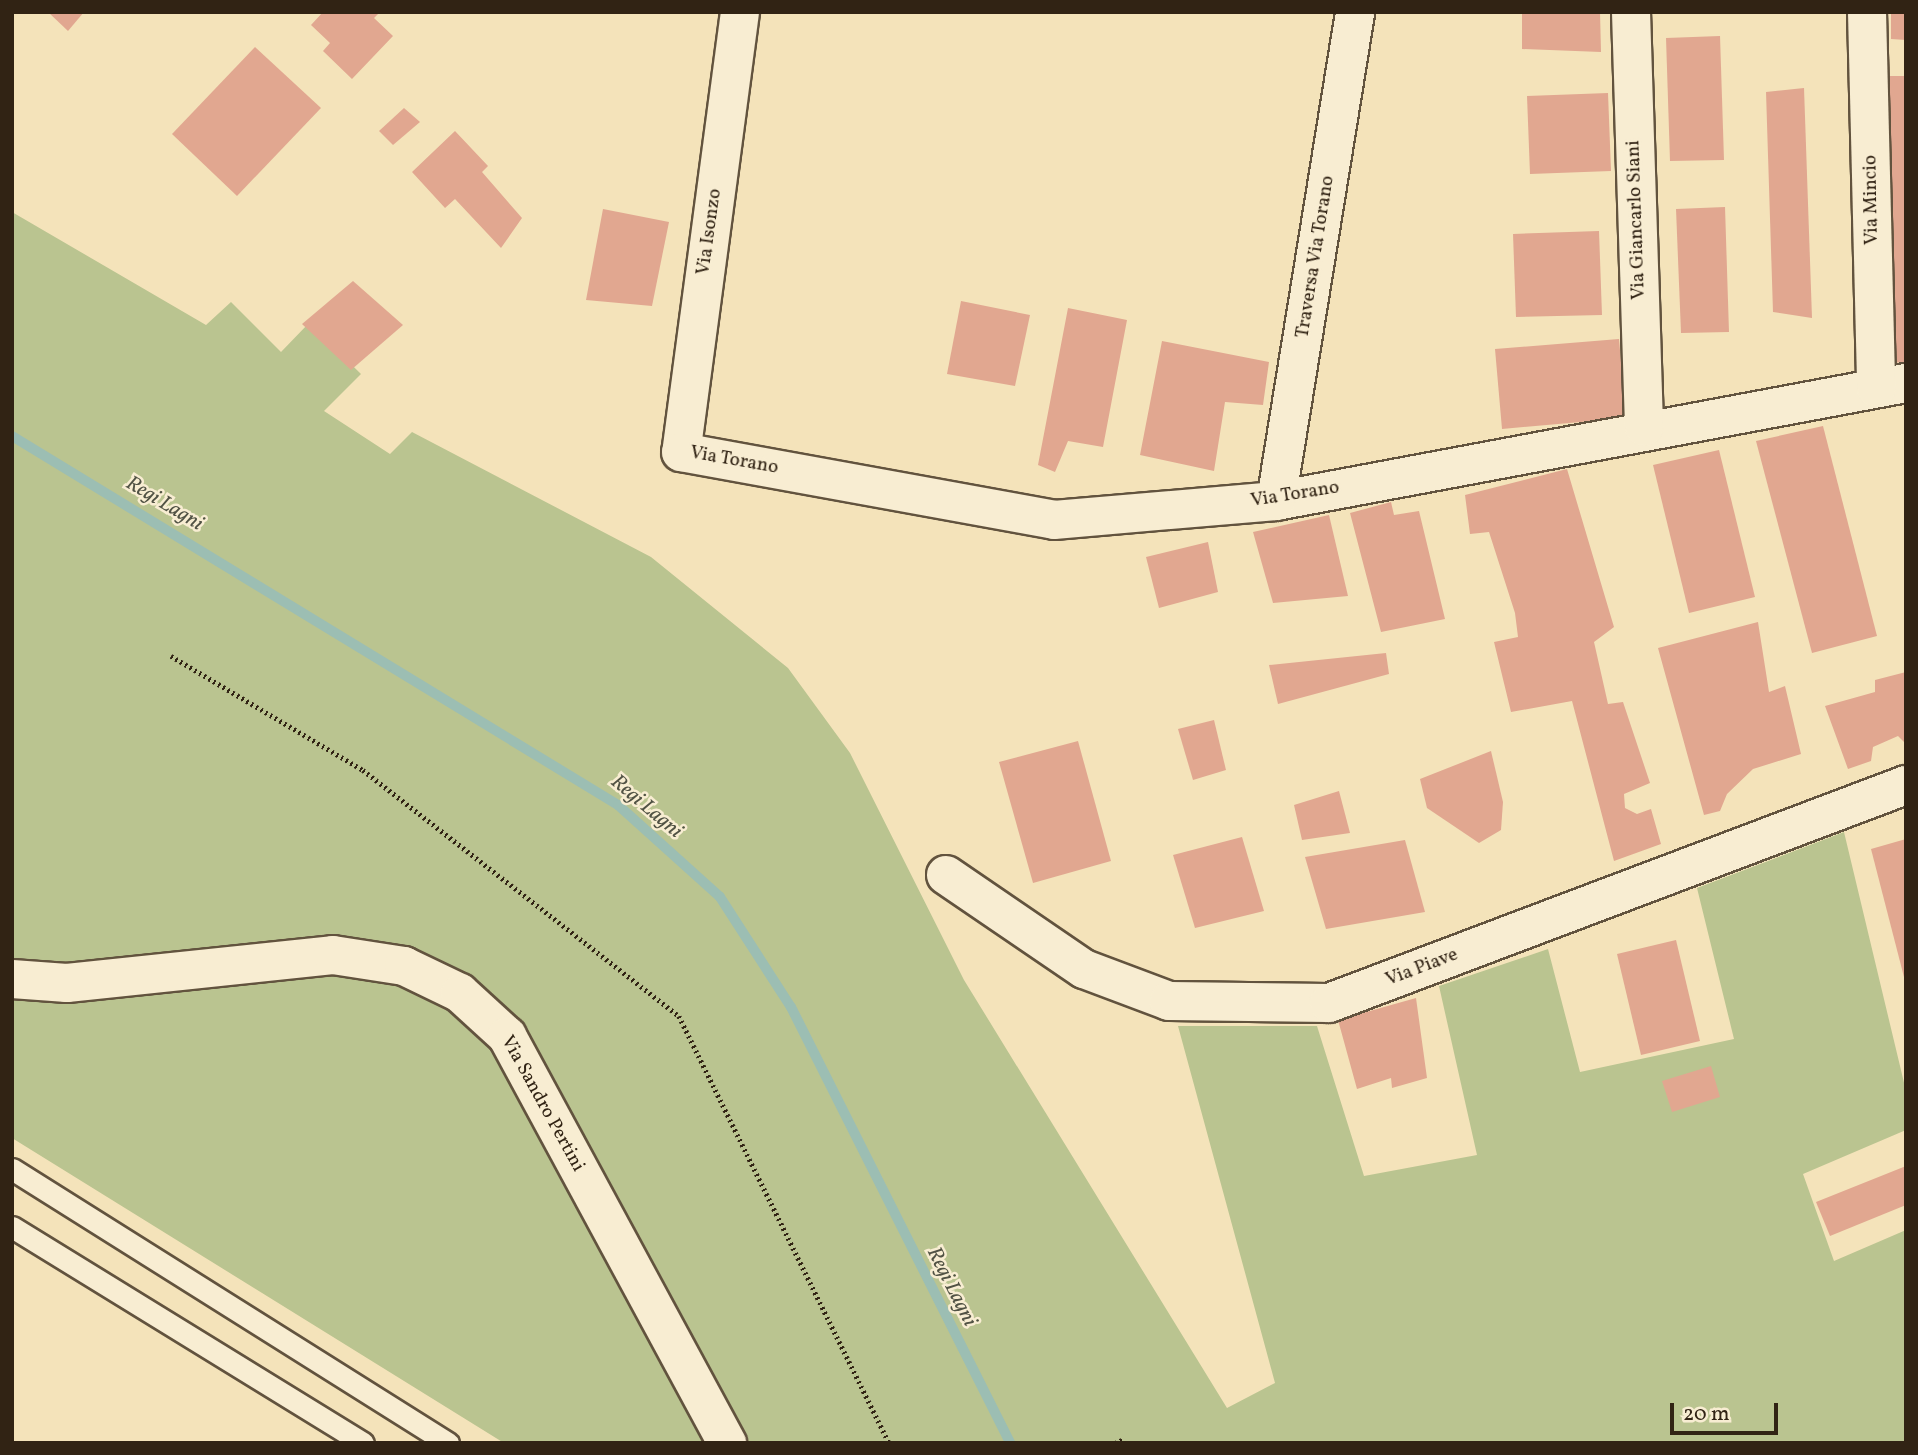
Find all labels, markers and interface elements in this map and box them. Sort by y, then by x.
street label: Via Giancarlo Siani [1623,140,1651,300]
street label: Via Mincio [1860,155,1884,245]
street label: Traversa Via Torano [1292,174,1340,340]
street label: Via Isonzo [693,187,727,277]
street label: Via Torano [688,442,780,480]
water label: Regi Lagni [121,471,207,537]
street label: Via Torano [1249,477,1341,513]
water label: Regi Lagni [605,770,687,844]
street label: Via Piave [1383,944,1461,992]
street label: Via Sandro Pertini [495,1032,589,1176]
water label: Regi Lagni [920,1243,982,1331]
scale bar [1673,1388,1782,1432]
text: 20 m [1683,1400,1729,1429]

